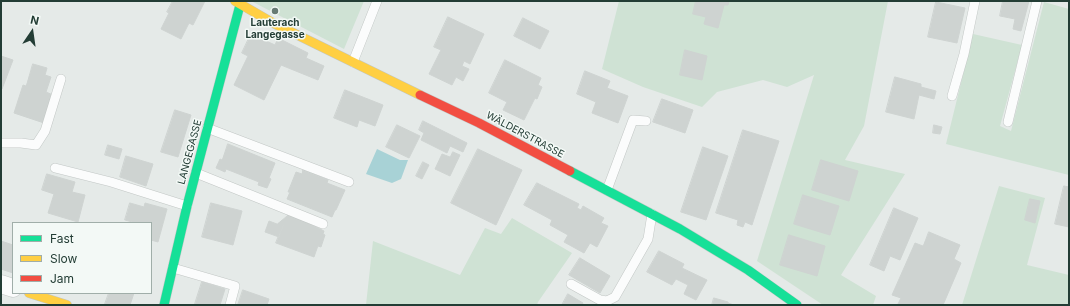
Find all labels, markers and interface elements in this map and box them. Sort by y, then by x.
marker: Lauterach Langegasse [270,6,280,16]
north arrow [12,12,52,52]
text: N [29,13,40,28]
place label: Lauterach Langegasse [245,17,305,40]
street label: WÄLDERSTRASSE [484,109,566,161]
street label: LANGEGASSE [176,118,204,186]
legend [12,222,152,294]
text: Fast [50,231,74,246]
text: Slow [50,251,77,266]
text: Jam [50,271,74,286]

